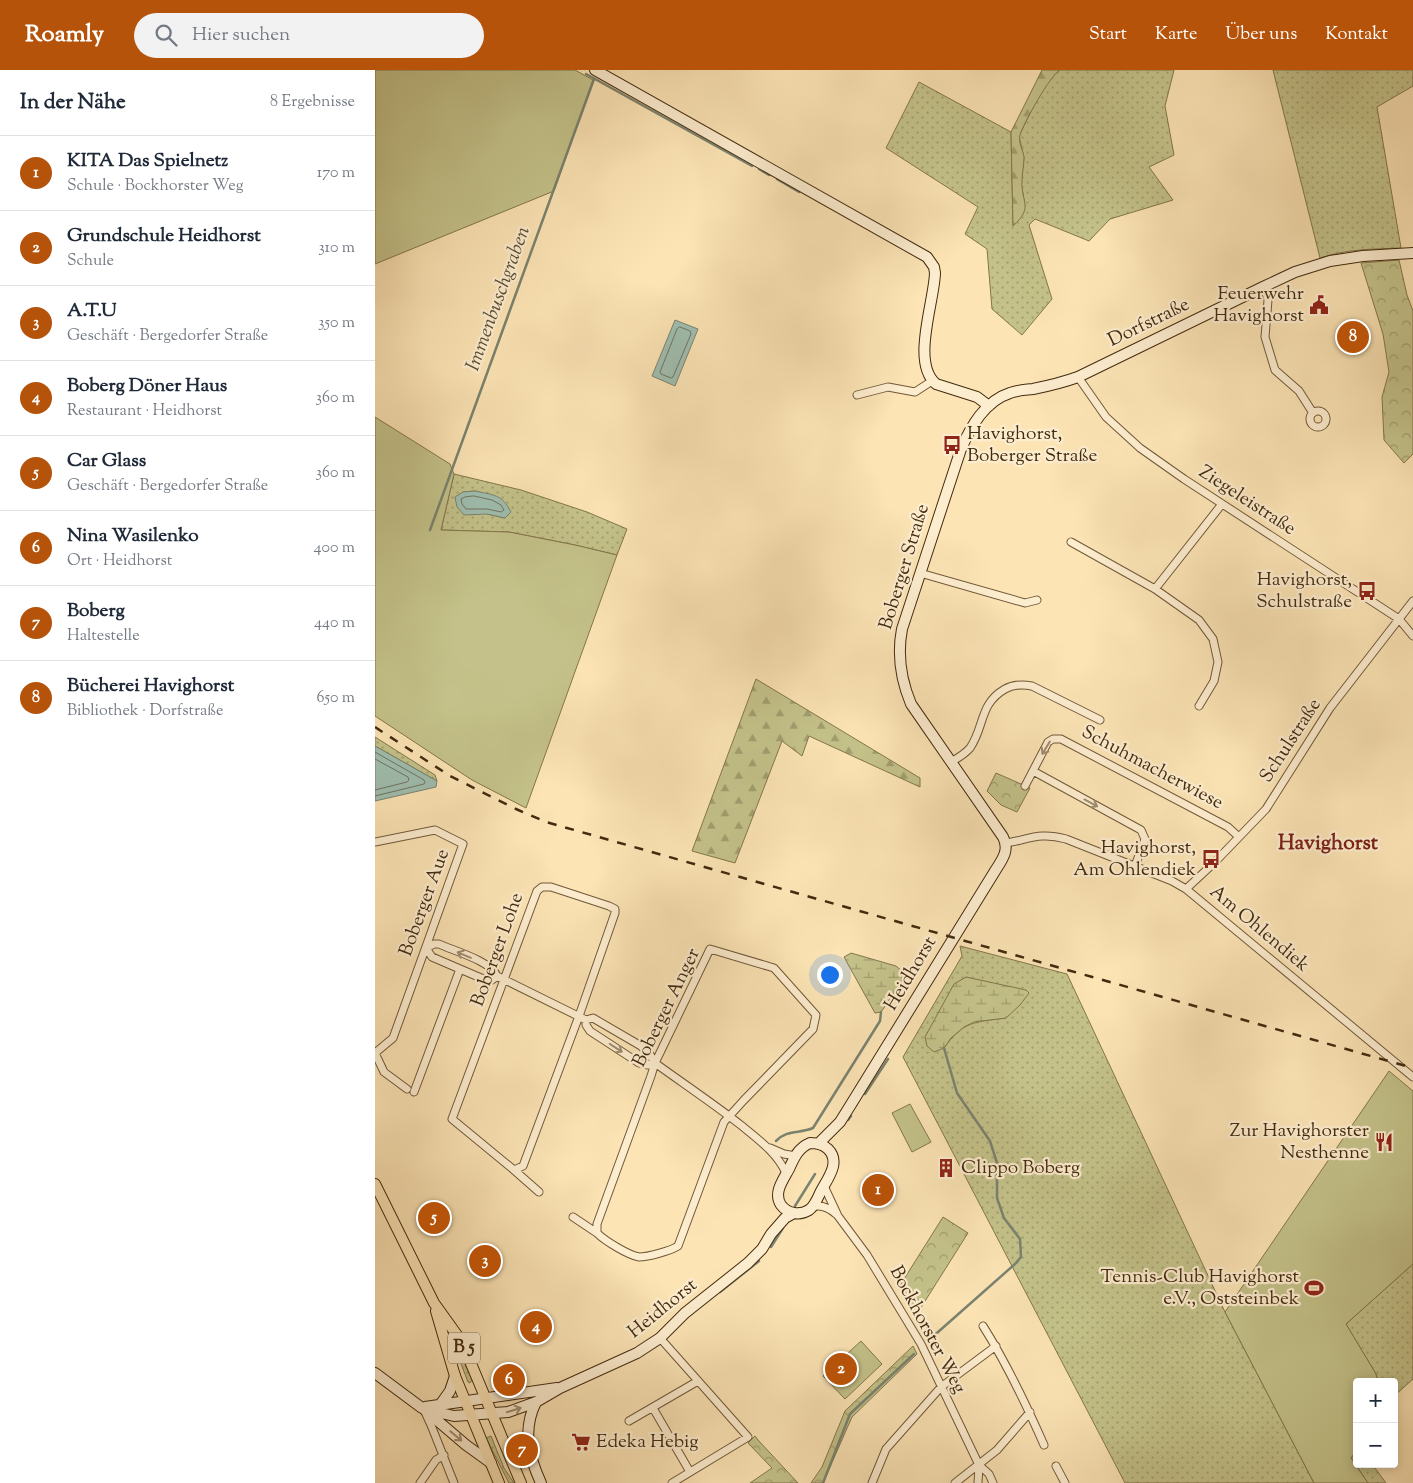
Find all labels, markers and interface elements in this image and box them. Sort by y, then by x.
search box [134,13,484,58]
text: Roamly [25,18,104,52]
icon: search [152,21,180,49]
text: Hier suchen [192,22,290,49]
text: Start [1089,22,1127,48]
text: Karte [1155,22,1197,48]
text: Über uns [1225,22,1297,48]
text: Kontakt [1325,22,1388,48]
text: In der Nähe [20,88,126,118]
text: 8 Ergebnisse [270,91,355,114]
text: KITA Das Spielnetz [67,148,228,175]
text: 1 [33,162,39,185]
text: 170 m [317,162,355,185]
text: Schule · Bockhorster Weg [67,175,244,198]
water label: Immenbuschgraben [459,222,539,375]
text: Grundschule Heidhorst [67,223,261,250]
text: 2 [32,237,40,260]
text: 310 m [318,237,355,260]
text: Schule [67,250,114,273]
place label: Feuerwehr Havighorst [1214,281,1304,330]
street label: Dorfstraße [1104,292,1195,354]
public building icon: Feuerwehr Havighorst [1308,294,1330,316]
text: A.T.U [67,298,116,325]
text: 3 [33,312,39,335]
text: 350 m [318,312,355,335]
pin: 8 [1337,318,1369,356]
text: Geschäft · Bergedorfer Straße [67,325,268,348]
text: Boberg Döner Haus [67,373,227,400]
text: 4 [32,387,40,410]
text: 360 m [316,387,355,410]
text: Restaurant · Heidhorst [67,400,222,423]
place label: Havighorst, Boberger Straße [967,421,1097,470]
bus stop icon: Havighorst, Boberger Straße [941,434,963,456]
text: Car Glass [67,448,146,475]
street label: Ziegeleistraße [1193,459,1301,543]
text: 5 [33,462,39,485]
text: 360 m [316,462,355,485]
text: Geschäft · Bergedorfer Straße [67,475,268,498]
street label: Boberger Straße [873,501,937,633]
text: Nina Wasilenko [67,523,199,550]
text: 6 [32,537,40,560]
text: 400 m [314,537,355,560]
text: Ort · Heidhorst [67,550,172,573]
place label: Havighorst, Schulstraße [1256,567,1352,616]
bus stop icon: Havighorst, Schulstraße [1356,580,1378,602]
text: Boberg [67,598,125,625]
text: 7 [32,612,40,635]
text: 440 m [314,612,355,635]
text: Haltestelle [67,625,140,648]
text: Bücherei Havighorst [67,673,234,700]
text: 8 [32,687,40,710]
text: 650 m [316,687,355,710]
street label: Schulstraße [1254,693,1328,789]
text: Bibliothek · Dorfstraße [67,700,223,723]
street label: Schuhmacherwiese [1076,719,1228,817]
one-way arrow [1040,741,1050,755]
one-way arrow [1084,798,1098,808]
district label: Havighorst [1278,829,1379,859]
place label: Havighorst, Am Ohlendiek [1073,835,1197,884]
street label: Boberger Aue [393,845,457,960]
bus stop icon: Havighorst, Am Ohlendiek [1200,848,1222,870]
street label: Am Ohlendiek [1203,879,1315,979]
street label: Boberger Lohe [465,889,531,1011]
street label: Heidhorst [878,931,944,1016]
street label: Boberger Anger [627,944,707,1072]
one-way arrow [457,949,472,959]
your location [817,962,843,988]
one-way arrow [609,1043,623,1053]
place label: Zur Havighorster Nesthenne [1230,1118,1369,1167]
restaurant icon: Zur Havighorster Nesthenne [1373,1131,1395,1153]
place label: Clippo Boberg [961,1155,1080,1182]
building icon: Clippo Boberg [935,1157,957,1179]
pin: 1 [862,1171,894,1209]
pin: 5 [418,1199,450,1237]
pin: 3 [469,1242,501,1280]
street label: Bockhorster Weg [882,1261,972,1399]
place label: Tennis-Club Havighorst e.V., Oststeinbek [1101,1264,1300,1313]
street label: Heidhorst [622,1272,704,1345]
sports icon: Tennis-Club Havighorst e.V., Oststeinbek [1303,1277,1325,1299]
pin: 4 [520,1308,552,1346]
road number: B 5 [448,1332,480,1364]
pin: 2 [825,1350,857,1388]
pin: 6 [493,1361,525,1399]
map controls [1353,1378,1398,1468]
button: + [1353,1378,1398,1423]
one-way arrow [506,1404,522,1414]
button: − [1353,1423,1398,1468]
place label: Edeka Hebig [596,1429,699,1456]
one-way arrow [449,1431,462,1442]
pin: 7 [506,1431,538,1469]
supermarket icon: Edeka Hebig [570,1431,592,1453]

